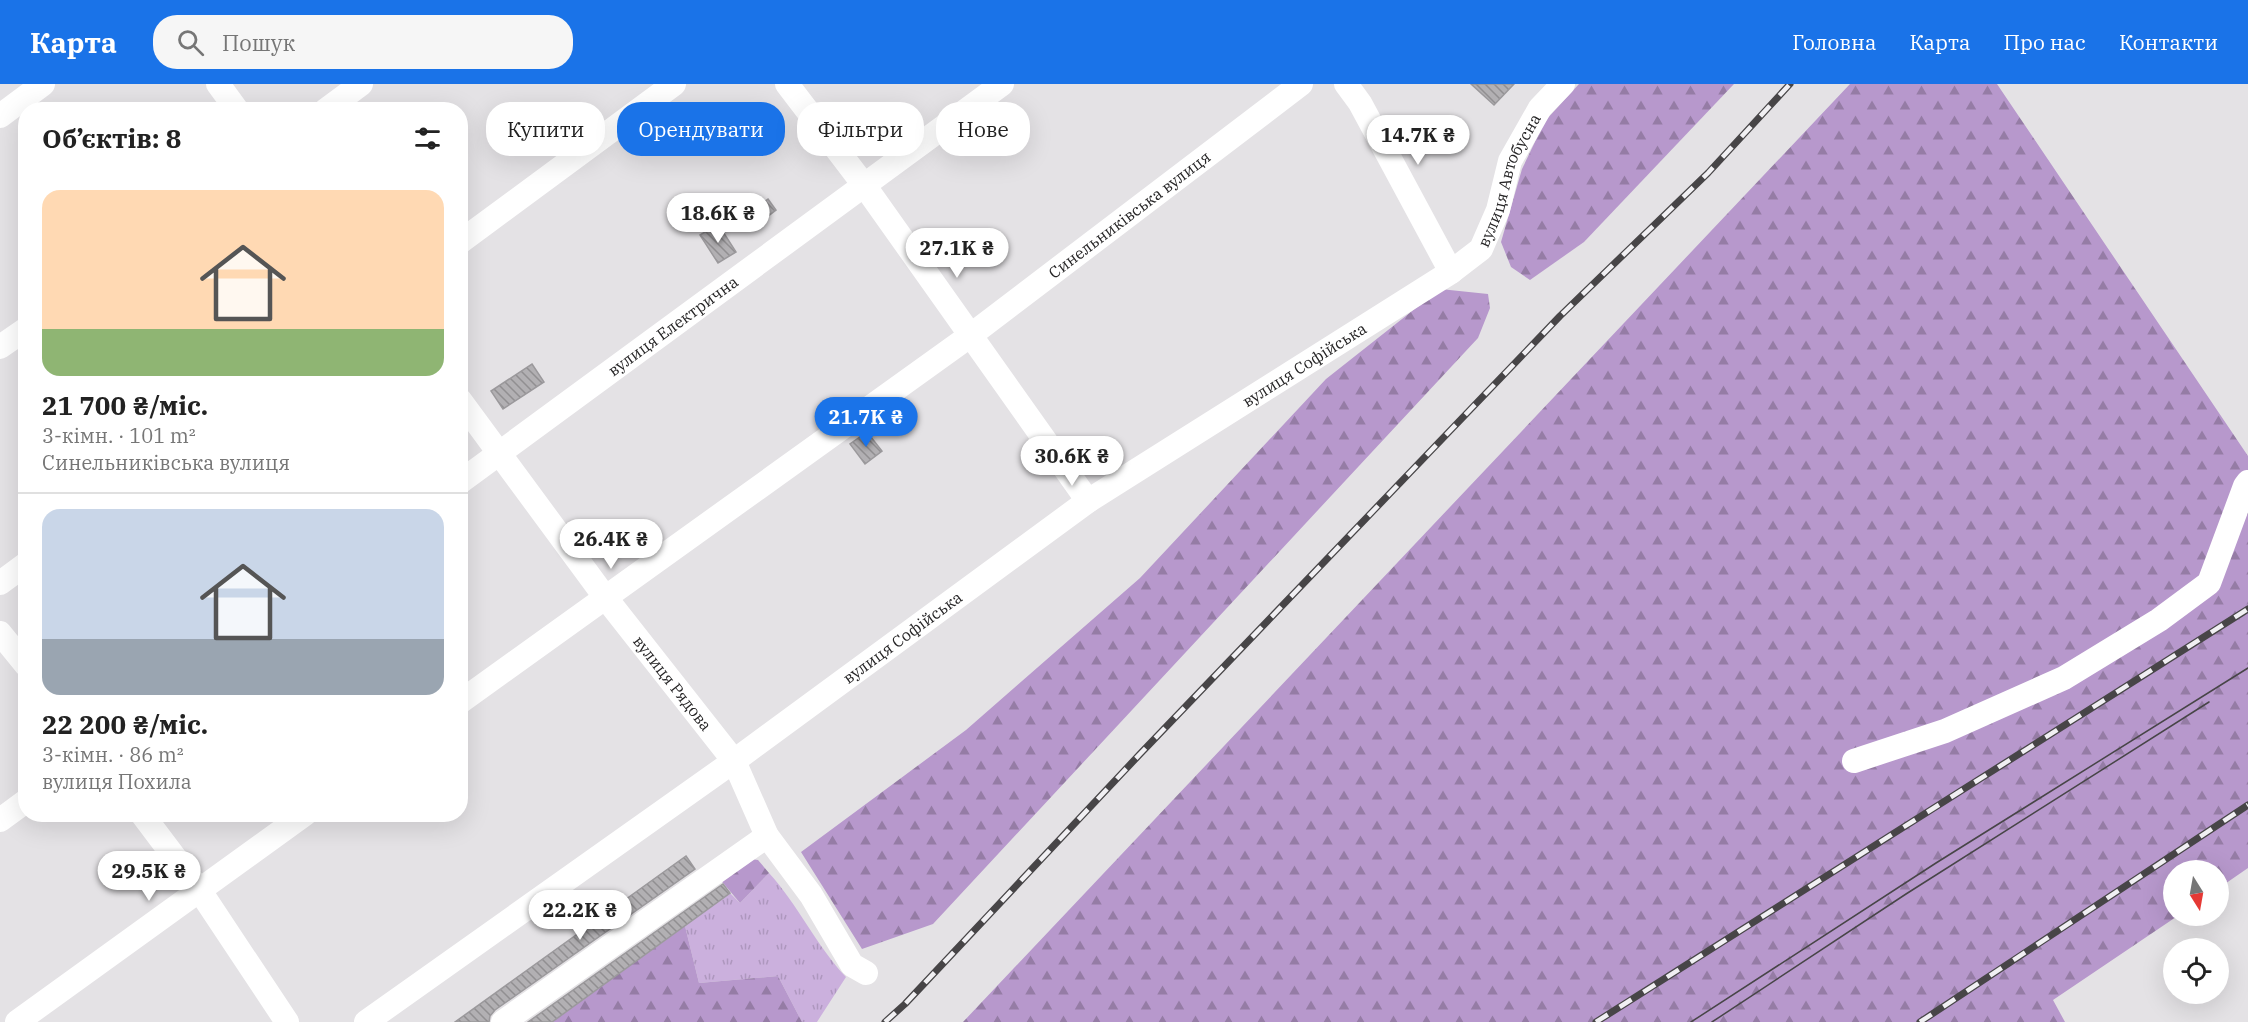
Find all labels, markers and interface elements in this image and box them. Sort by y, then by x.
search box [153,15,573,69]
text: Карта [30,24,117,61]
icon: search [174,26,207,59]
text: Пошук [222,28,295,57]
text: Головна [1792,28,1876,56]
text: Карта [1909,28,1970,56]
text: Про нас [2003,28,2086,56]
text: Контакти [2119,28,2218,56]
chip: Купити [486,102,605,156]
chip: Орендувати [617,102,785,156]
chip: Фільтри [797,102,924,156]
chip: Нове [936,102,1030,156]
street label: вулиця Автобусна [1473,110,1545,250]
pin: 14.7K ₴ [1363,115,1473,166]
text: Об’єктів: 8 [42,121,181,155]
text: 14.7K ₴ [1381,121,1455,148]
icon: filters [411,122,444,155]
street label: Синельниківська вулиця [1044,147,1214,283]
pin: 18.6K ₴ [663,193,773,244]
text: 18.6K ₴ [681,199,755,226]
pin: 27.1K ₴ [902,228,1012,279]
icon: home [189,229,297,337]
text: 27.1K ₴ [920,234,994,261]
street label: вулиця Електрична [604,271,742,380]
street label: вулиця Софійська [1238,318,1370,411]
text: 21 700 ₴/міс. [42,388,208,422]
pin: 21.7K ₴ [811,397,921,448]
text: 21.7K ₴ [829,403,903,430]
text: 3-кімн. · 101 m² [42,422,196,449]
pin: 30.6K ₴ [1017,436,1127,487]
text: 30.6K ₴ [1035,442,1109,469]
text: Синельниківська вулиця [42,449,290,476]
pin: 26.4K ₴ [556,519,666,570]
text: 26.4K ₴ [574,525,648,552]
icon: home [189,548,297,656]
street label: вулиця Софійська [839,587,966,688]
street label: вулиця Рядова [629,631,716,735]
text: 22 200 ₴/міс. [42,707,208,741]
text: 3-кімн. · 86 m² [42,741,184,768]
text: вулиця Похила [42,768,192,795]
pin: 29.5K ₴ [94,851,204,902]
text: 29.5K ₴ [112,857,186,884]
north arrow [2163,860,2229,926]
map controls [2163,860,2229,1004]
pin: 22.2K ₴ [525,890,635,941]
text: 22.2K ₴ [543,896,617,923]
button: locate [2163,938,2229,1004]

